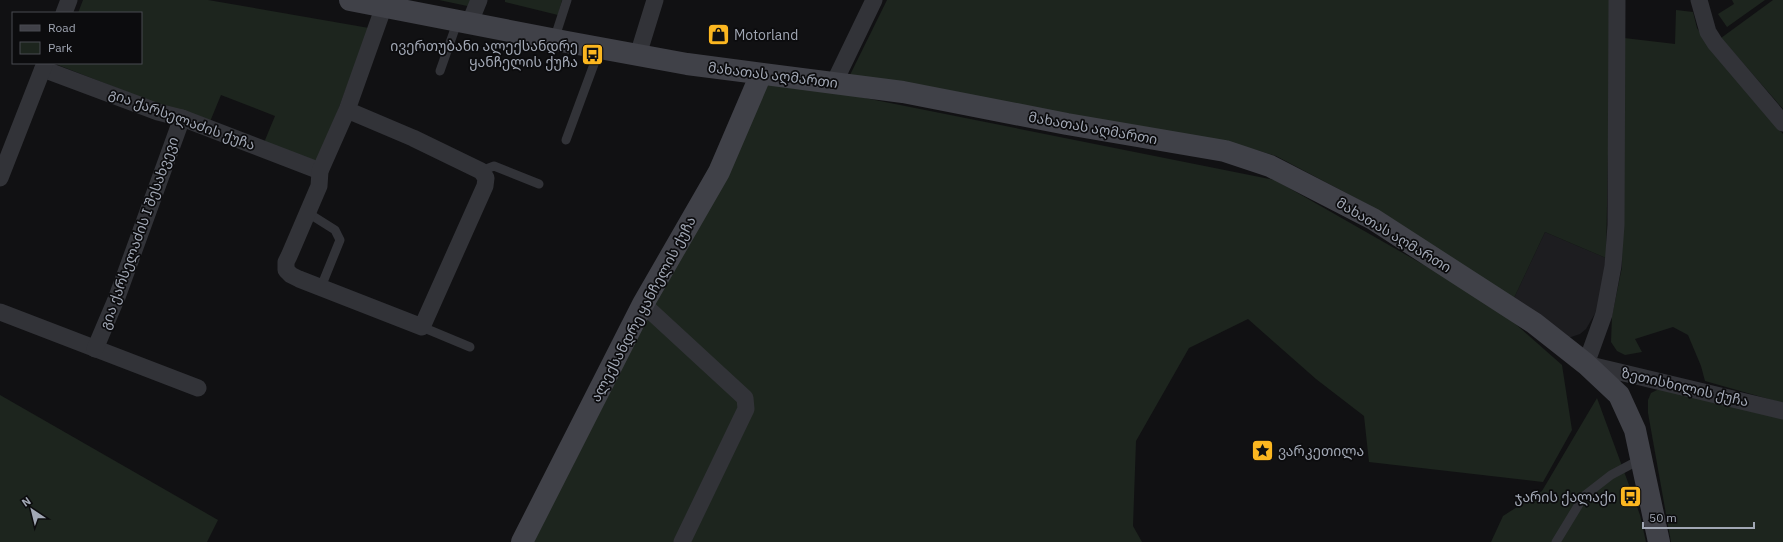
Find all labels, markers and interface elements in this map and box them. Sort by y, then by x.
legend [12,12,142,64]
text: Road [48,20,76,35]
shop icon: Motorland [705,22,731,48]
place label: Motorland [734,26,798,44]
place label: ივერთუბანი ალექსანდრე ყანჩელის ქუჩა [390,37,578,71]
text: Park [48,40,73,55]
bus stop icon: ივერთუბანი ალექსანდრე ყანჩელის ქუჩა [580,41,606,67]
street label: მახათას აღმართი [707,58,839,92]
street label: გია ქარსელაძის ქუჩა [106,84,258,154]
street label: მახათას აღმართი [1027,108,1159,148]
street label: გია ქარსელაძის I შესახვევი [96,134,182,332]
street label: მახათას აღმართი [1333,194,1455,276]
street label: ალექსანდრე ყანჩელის ქუჩა [586,213,700,405]
street label: ზეთისხილის ქუჩა [1620,364,1750,410]
place icon: ვარკეთილა [1250,438,1276,464]
place label: ვარკეთილა [1278,442,1364,460]
bus stop icon: ჯარის ქალაქი [1618,484,1644,510]
place label: ჯარის ქალაქი [1515,488,1616,506]
north arrow [12,490,52,530]
text: N [19,494,34,510]
scale bar [1643,504,1754,530]
text: 50 m [1649,510,1677,525]

